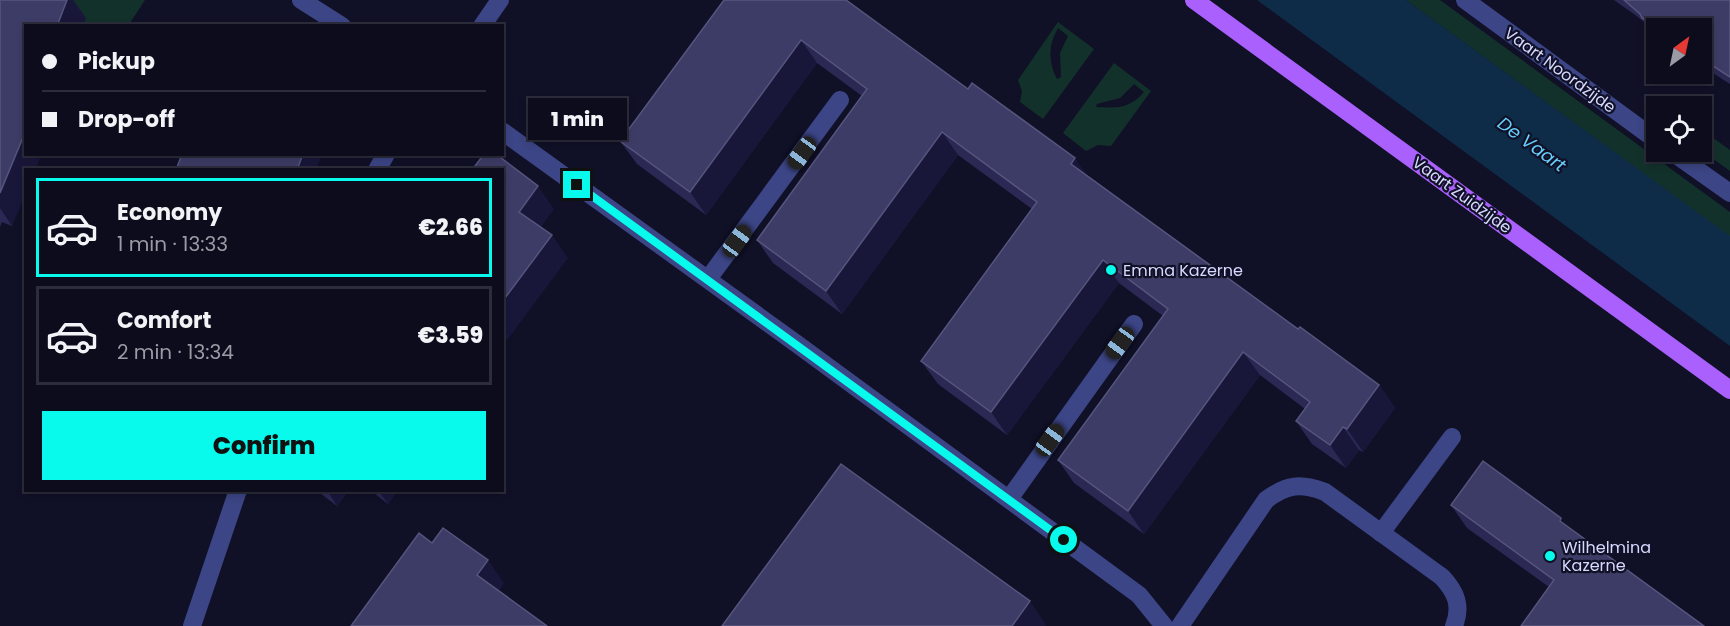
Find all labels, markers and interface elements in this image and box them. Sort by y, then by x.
north arrow [1646,18,1712,84]
map controls [1646,18,1712,162]
street label: Vaart Noordzijde [1499,22,1621,118]
text: Pickup [78,46,155,77]
button: locate [1646,96,1712,162]
callout: 1 min [528,98,626,140]
text: Drop-off [78,104,175,135]
text: 1 min [551,105,604,133]
water label: De Vaart [1493,111,1572,178]
car [784,133,820,173]
street label: Vaart Zuidzijde [1407,151,1517,239]
route end [563,171,590,198]
text: Economy [117,197,222,228]
icon: car [45,201,99,255]
text: €2.66 [418,212,483,243]
car [719,221,755,261]
text: 1 min · 13:33 [117,230,228,258]
place label: Emma Kazerne [1123,259,1243,282]
marker: Emma Kazerne [1104,263,1118,277]
text: Comfort [117,305,211,336]
icon: car [45,309,99,363]
text: €3.59 [418,320,483,351]
car [1102,323,1138,363]
text: 2 min · 13:34 [117,338,234,366]
button: Confirm [42,411,486,480]
car [1032,420,1068,460]
route start [1050,526,1077,553]
place label: Wilhelmina Kazerne [1562,536,1651,577]
marker: Wilhelmina Kazerne [1543,549,1557,563]

